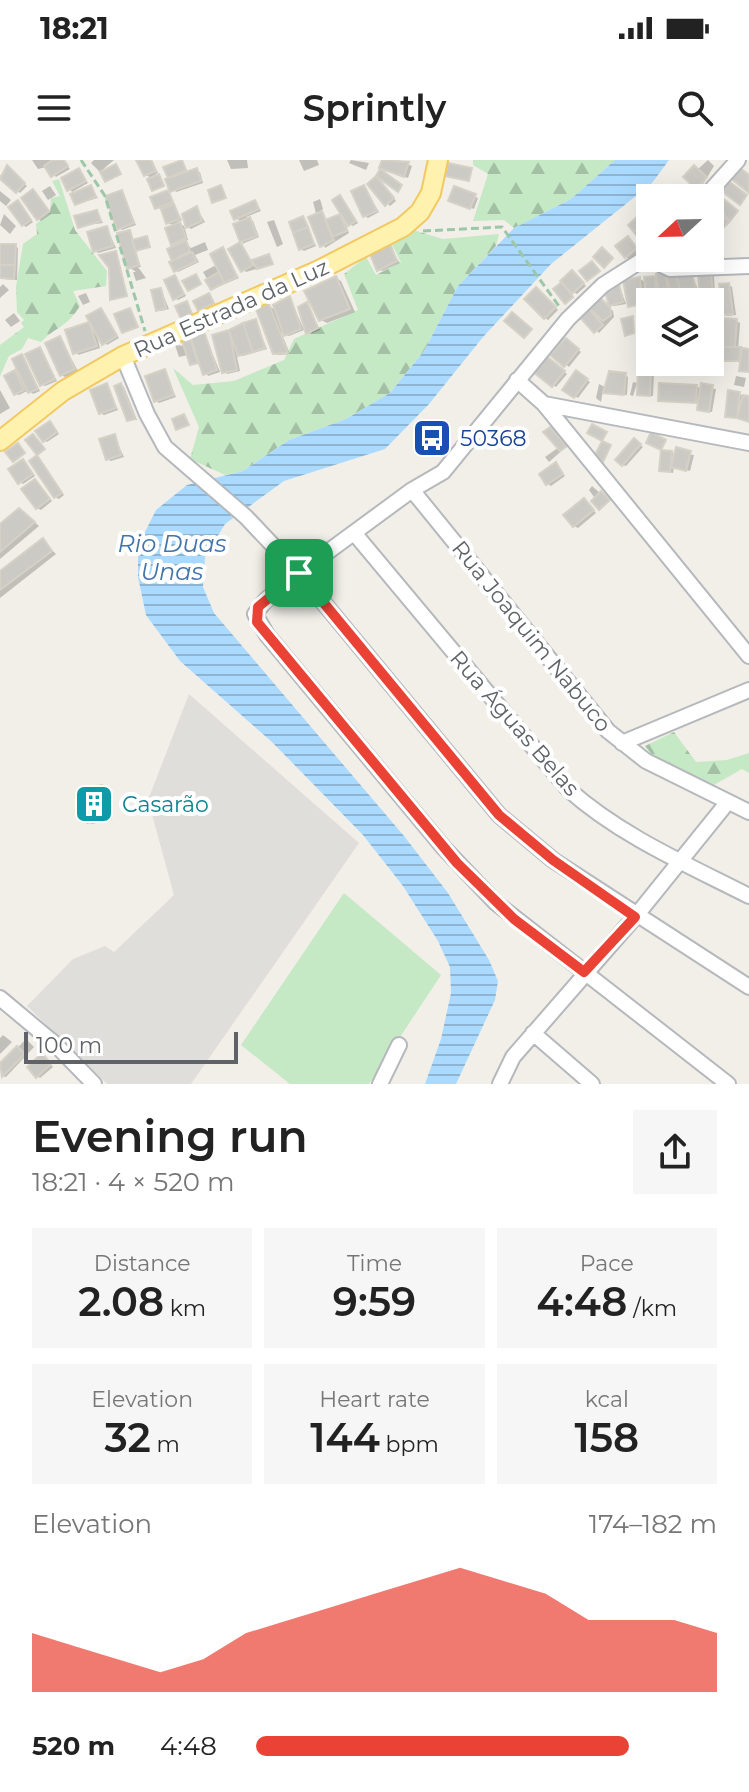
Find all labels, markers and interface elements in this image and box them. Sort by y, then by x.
text: 18:21 [40,10,109,47]
icon: menu [32,86,76,130]
text: Sprintly [303,86,446,130]
icon: search [673,86,717,130]
north arrow [636,184,724,272]
map controls [636,184,724,376]
street label: Rua Estrada da Luz [129,253,333,364]
button: layers [636,288,724,376]
bus stop icon: 50368 [411,417,453,459]
place label: 50368 [460,425,527,452]
water label: Rio Duas Unas [117,529,227,586]
street label: Rua Joaquim Nabuco [446,535,617,737]
pin [265,539,333,607]
icon: arrive [277,551,321,595]
street label: Rua Águas Belas [444,645,585,802]
building icon: Casarão [73,783,115,825]
place label: Casarão [122,791,209,818]
scale bar [24,1028,238,1064]
text: 100 m [36,1032,102,1059]
text: Evening run [32,1109,308,1163]
button: share [633,1110,717,1194]
text: 18:21 · 4 × 520 m [32,1166,234,1198]
text: Distance [94,1250,190,1277]
text: Time [347,1250,402,1277]
text: Pace [580,1250,634,1277]
text: 2.08 [78,1277,164,1326]
text: 9:59 [333,1277,416,1326]
text: 4:48 [537,1277,627,1326]
text: km [164,1295,206,1322]
text: /km [627,1295,677,1322]
text: Elevation [91,1386,193,1413]
text: Heart rate [319,1386,430,1413]
text: kcal [585,1386,629,1413]
text: 32 [104,1413,151,1462]
text: 144 [310,1413,380,1462]
text: 158 [574,1413,639,1462]
text: m [151,1431,180,1458]
text: bpm [380,1431,439,1458]
text: Elevation [32,1508,152,1540]
text: 174–182 m [589,1508,717,1540]
text: 520 m [32,1730,115,1762]
text: 4:48 [160,1730,217,1762]

